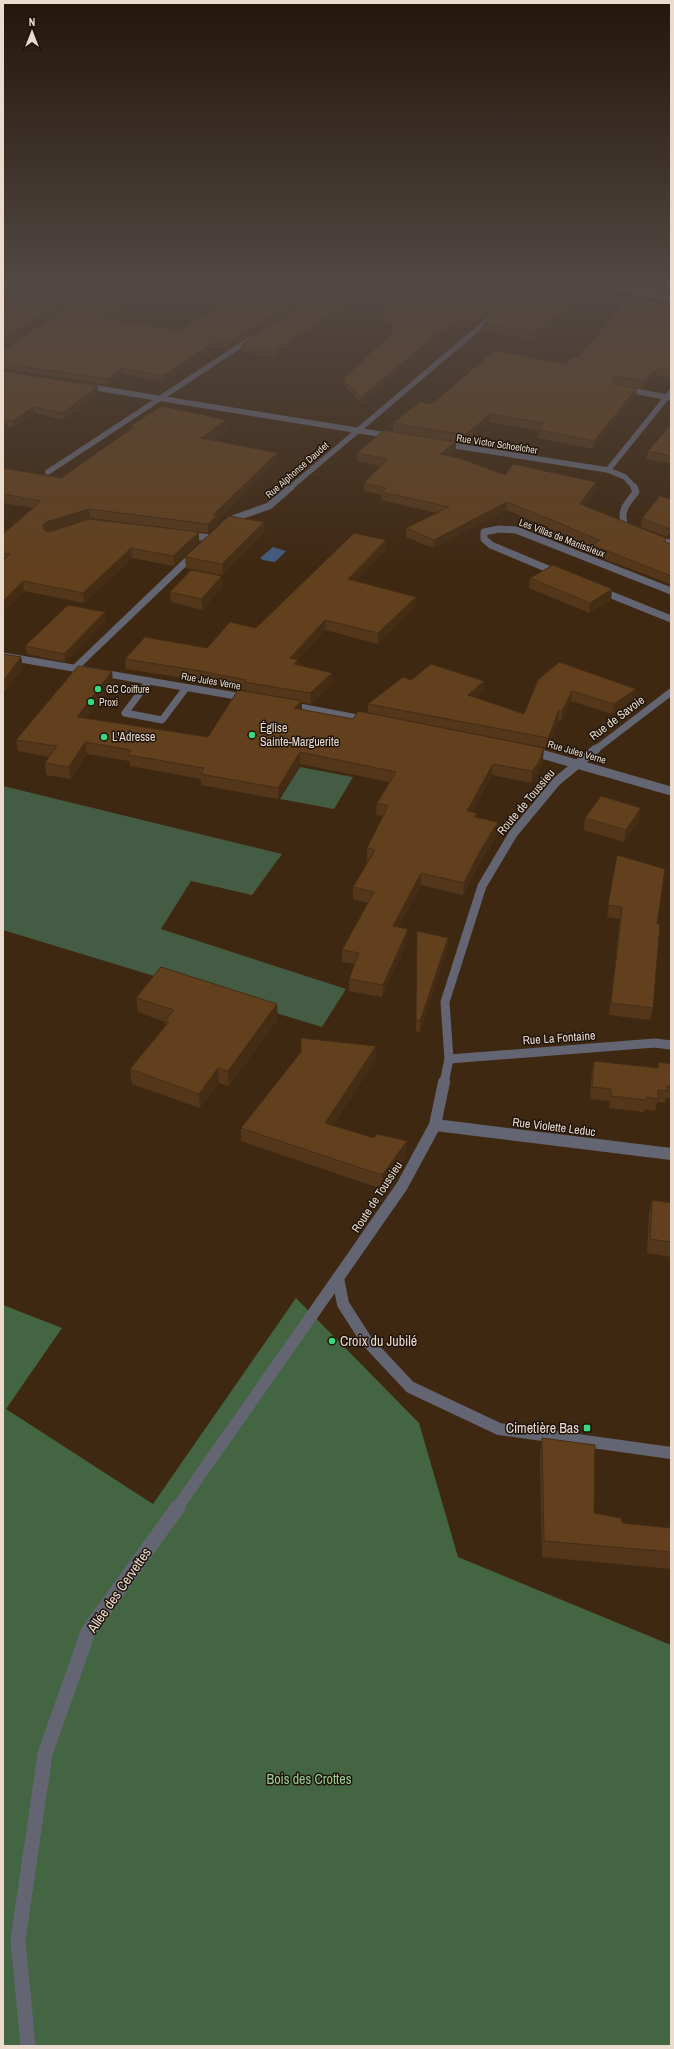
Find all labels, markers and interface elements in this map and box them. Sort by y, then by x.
north arrow [12,12,52,52]
text: N [29,15,35,29]
street label: Rue Victor Schoelcher [456,431,539,457]
street label: Rue Alphonse Daudet [263,438,332,501]
street label: Les Villas de Manissieux [517,516,608,561]
street label: Rue Jules Verne [180,669,242,693]
place label: GC Coiffure [106,683,150,696]
marker: GC Coiffure [93,684,103,694]
street label: Rue de Savoie [586,692,648,744]
place label: Proxi [99,696,118,709]
marker: Proxi [86,697,96,707]
place label: Église Sainte-Marguerite [260,720,339,750]
place label: L'Adresse [112,729,155,745]
marker: Église Sainte-Marguerite [247,730,257,740]
marker: L'Adresse [99,732,109,742]
street label: Rue Jules Verne [546,737,608,767]
street label: Route de Toussieu [494,765,558,839]
street label: Rue La Fontaine [522,1027,596,1049]
street label: Rue Violette Leduc [512,1114,597,1140]
street label: Route de Toussieu [348,1158,406,1236]
place label: Croix du Jubilé [340,1332,417,1350]
marker: Croix du Jubilé [327,1336,337,1346]
place label: Cimetière Bas [506,1419,579,1437]
marker: Cimetière Bas [582,1423,592,1433]
street label: Allée des Cervettes [83,1544,155,1637]
park label: Bois des Crottes [267,1770,352,1788]

